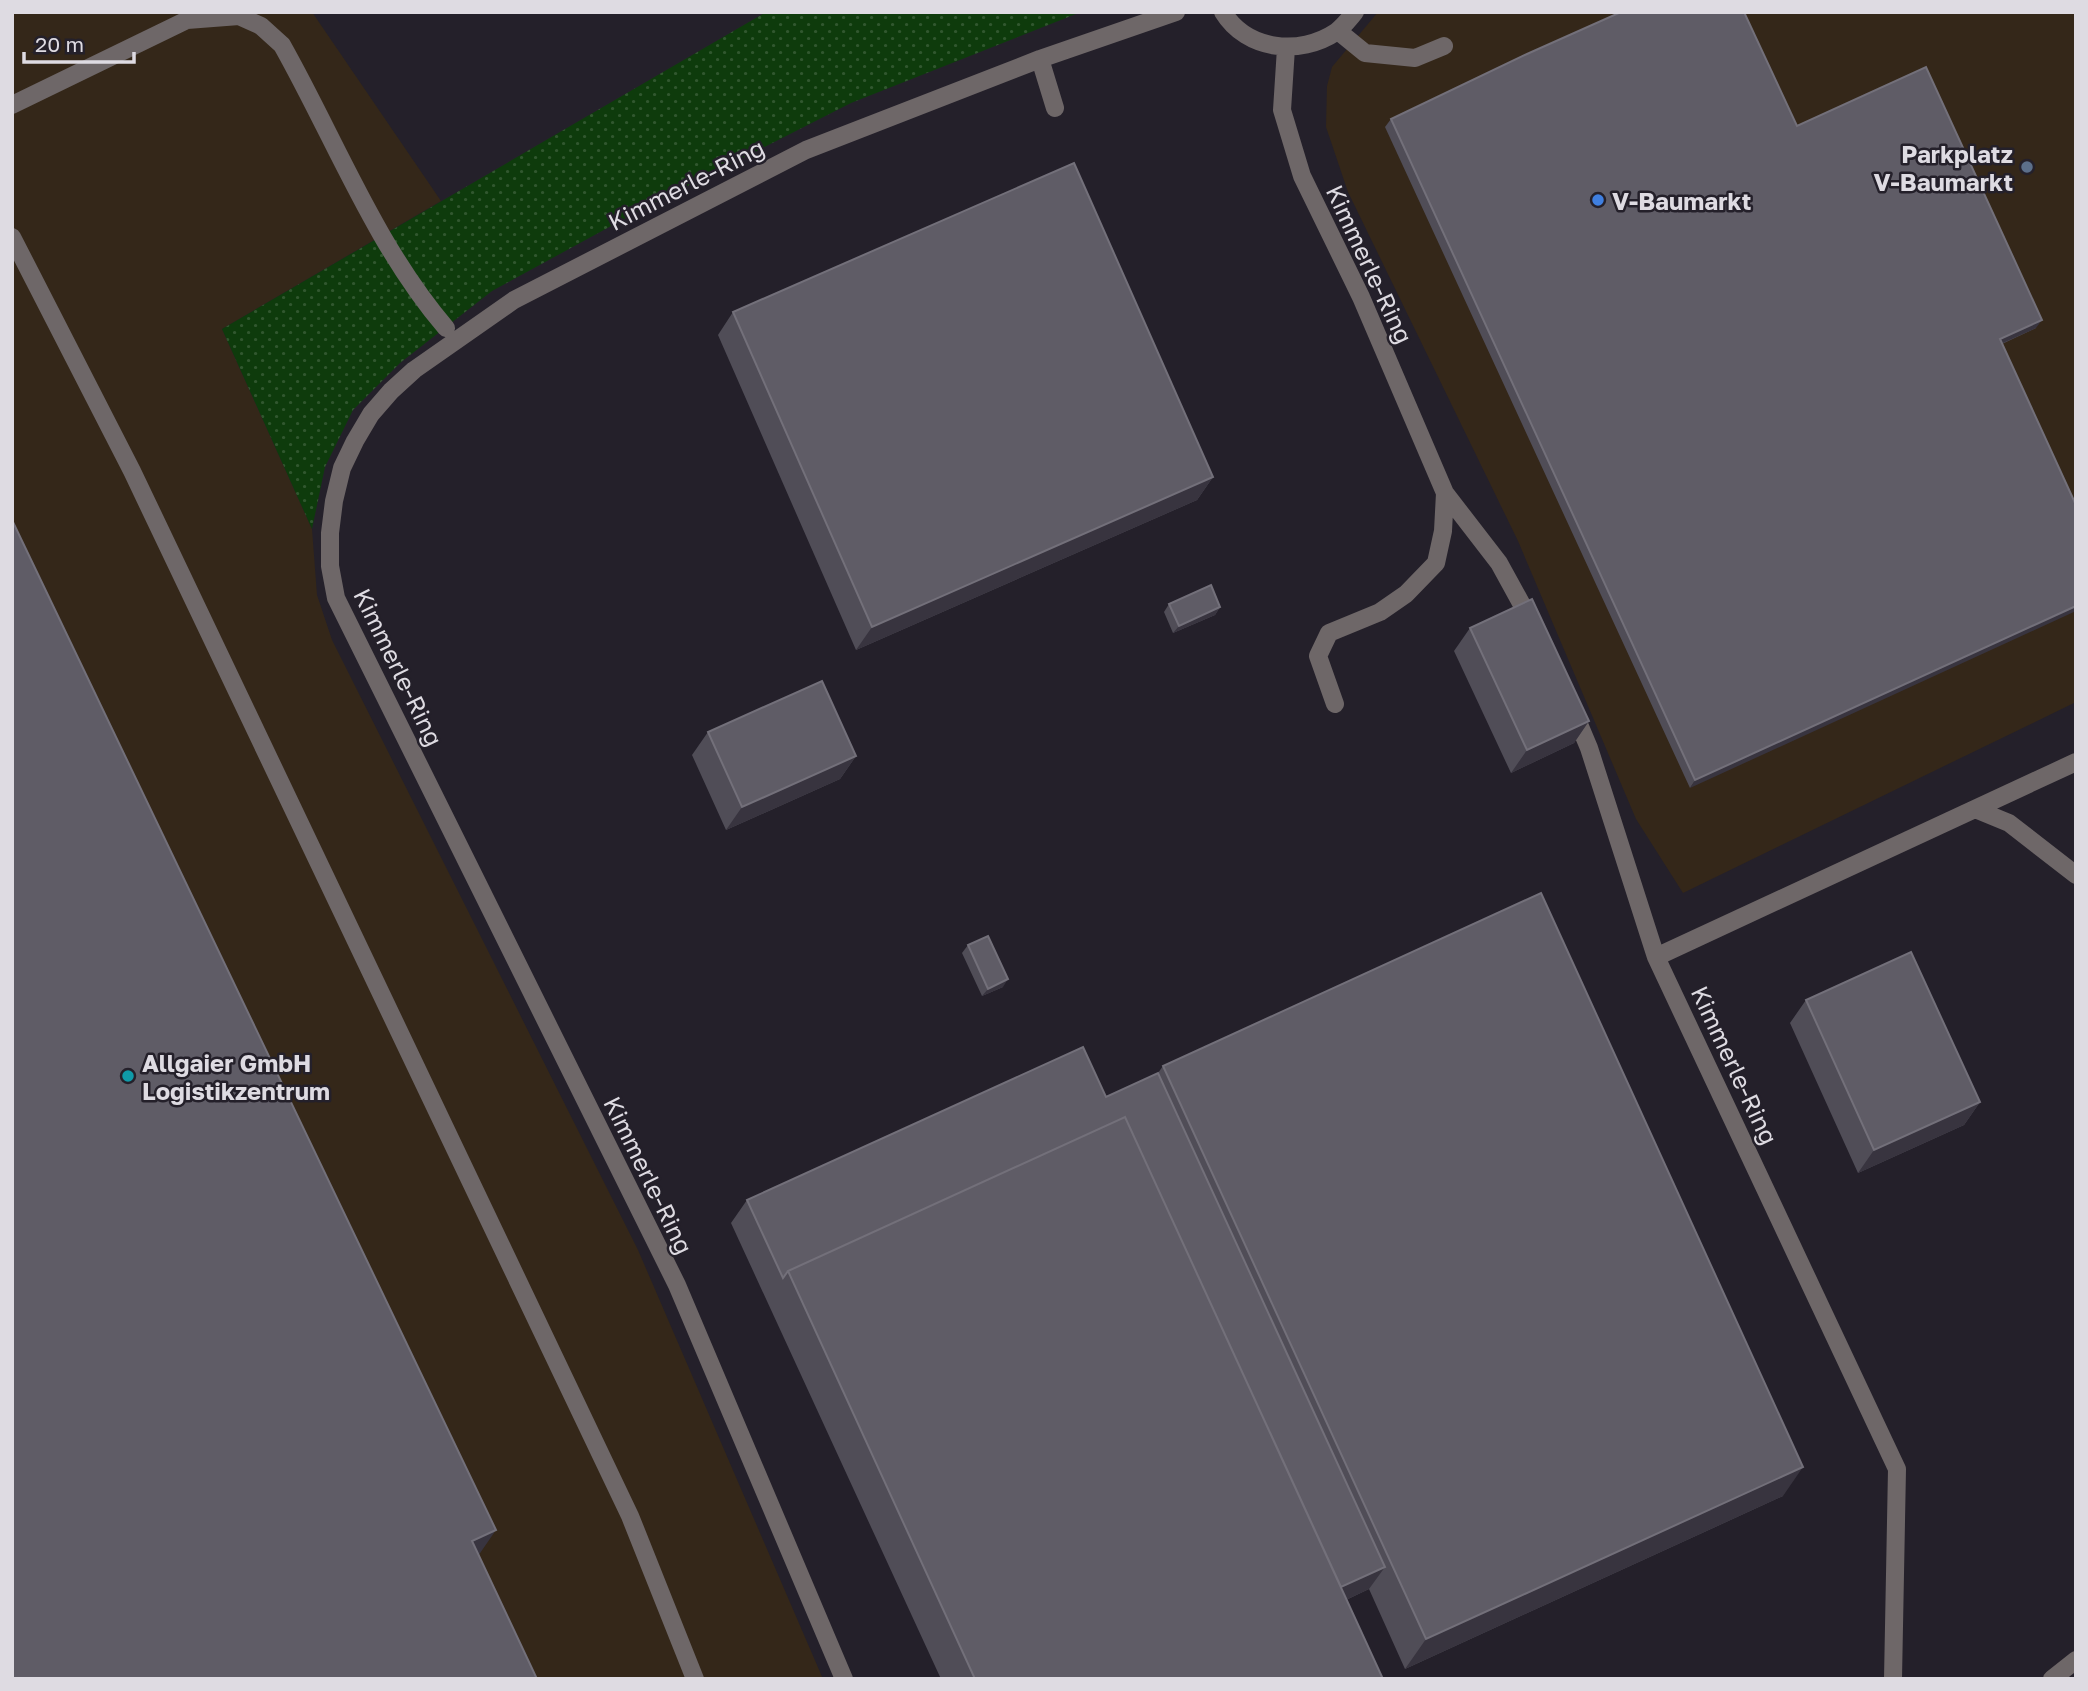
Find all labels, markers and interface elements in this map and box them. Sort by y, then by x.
scale bar [24,21,135,65]
text: 20 m [35,31,84,57]
street label: Kimmerle-Ring [603,132,769,236]
place label: Parkplatz V-Baumarkt [1874,139,2013,196]
marker: Parkplatz V-Baumarkt [2019,159,2035,175]
street label: Kimmerle-Ring [1321,180,1419,348]
place label: V-Baumarkt [1612,186,1751,215]
marker: V-Baumarkt [1590,192,1606,208]
street label: Kimmerle-Ring [348,584,450,750]
street label: Kimmerle-Ring [1686,981,1784,1149]
place label: Allgaier GmbH Logistikzentrum [142,1048,330,1105]
marker: Allgaier GmbH Logistikzentrum [120,1068,136,1084]
street label: Kimmerle-Ring [598,1092,700,1258]

